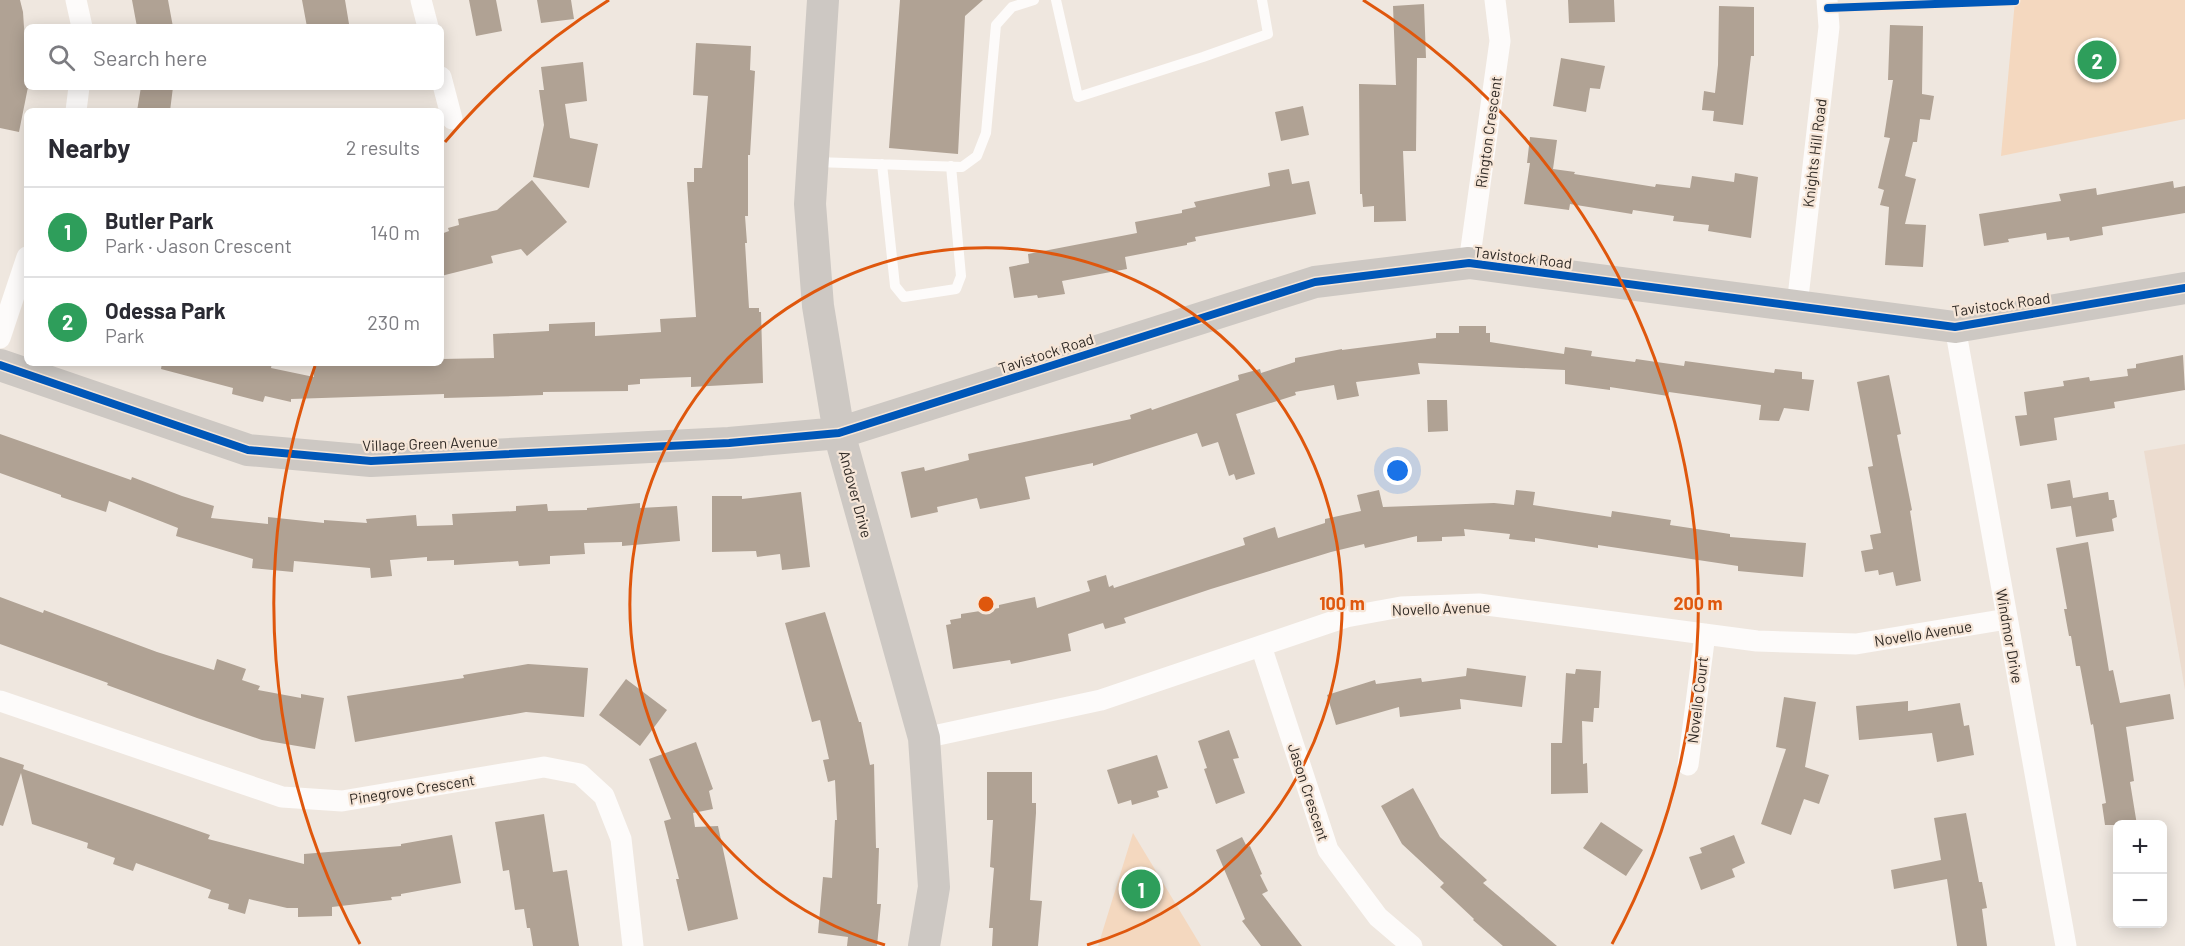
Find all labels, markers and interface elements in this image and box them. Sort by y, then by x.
search box [24,24,444,90]
pin: 2 [2078,38,2116,82]
icon: search [45,41,78,74]
text: Search here [93,44,207,70]
street label: Rington Crescent [1471,75,1505,189]
street label: Knights Hill Road [1798,98,1830,208]
text: Nearby [48,132,130,163]
text: 2 results [346,135,420,159]
text: Butler Park [105,207,214,233]
text: 1 [64,220,71,244]
text: 140 m [370,220,420,244]
text: Park · Jason Crescent [105,233,292,257]
street label: Tavistock Road [1473,242,1573,272]
street label: Tavistock Road [1951,288,2051,320]
text: Odessa Park [105,297,226,323]
text: 2 [62,310,73,334]
text: 230 m [367,310,420,334]
text: Park [105,323,144,347]
street label: Tavistock Road [996,329,1096,377]
street label: Village Green Avenue [362,432,498,454]
street label: Andover Drive [836,448,876,540]
your location [1383,456,1412,485]
street label: Windmor Drive [1993,587,2027,685]
text: 100 m [1319,592,1365,614]
text: 200 m [1673,592,1723,614]
centre of rings [976,594,996,614]
street label: Novello Avenue [1391,597,1491,619]
street label: Novello Avenue [1873,616,1973,650]
street label: Novello Court [1683,656,1711,744]
street label: Jason Crescent [1285,741,1333,843]
street label: Pinegrove Crescent [348,770,476,808]
map controls [2113,820,2167,928]
button: + [2113,820,2167,874]
pin: 1 [1122,866,1160,912]
button: − [2113,874,2167,928]

